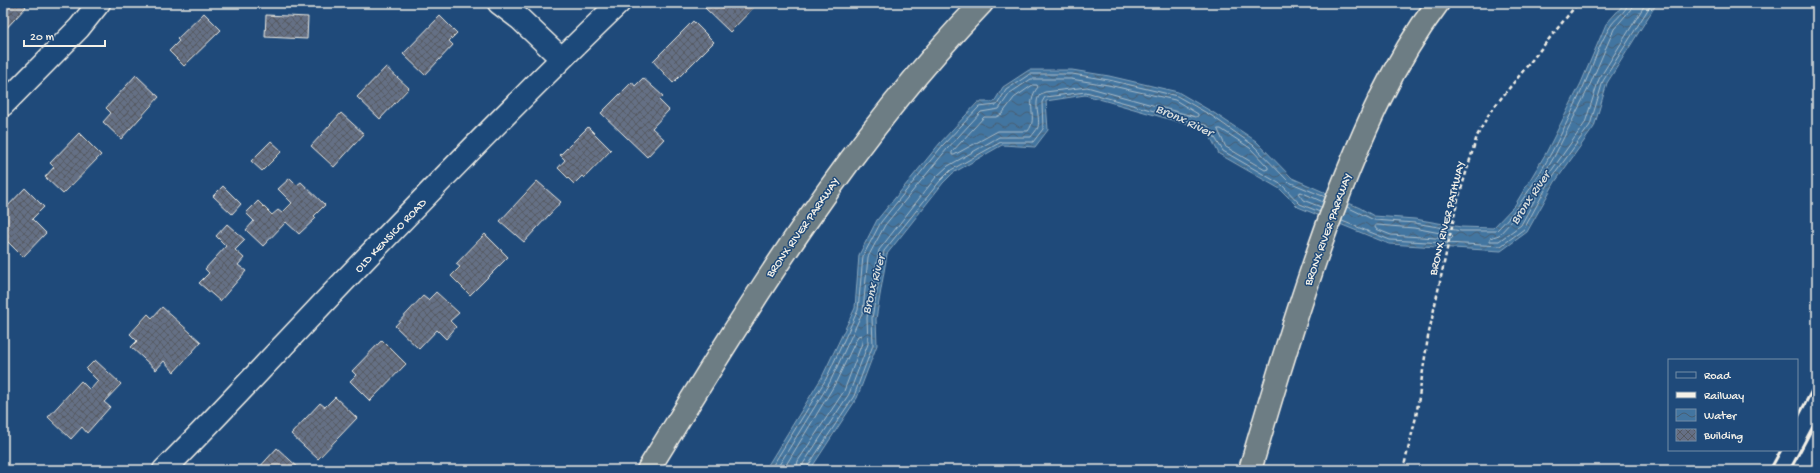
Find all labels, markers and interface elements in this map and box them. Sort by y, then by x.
scale bar [24,22,105,48]
text: 20 m [30,31,55,45]
water label: Bronx River [1153,102,1217,142]
street label: BRONX RIVER PATHWAY [1427,160,1469,278]
water label: Bronx River [1508,167,1556,228]
street label: BRONX RIVER PARKWAY [1302,171,1356,289]
street label: BRONX RIVER PARKWAY [763,175,844,282]
street label: OLD KENSICO ROAD [352,196,431,276]
water label: Bronx River [859,251,890,316]
legend [1668,359,1798,451]
text: Road [1704,370,1731,384]
text: Railway [1704,390,1744,404]
text: Water [1704,410,1738,424]
text: Building [1703,430,1743,444]

